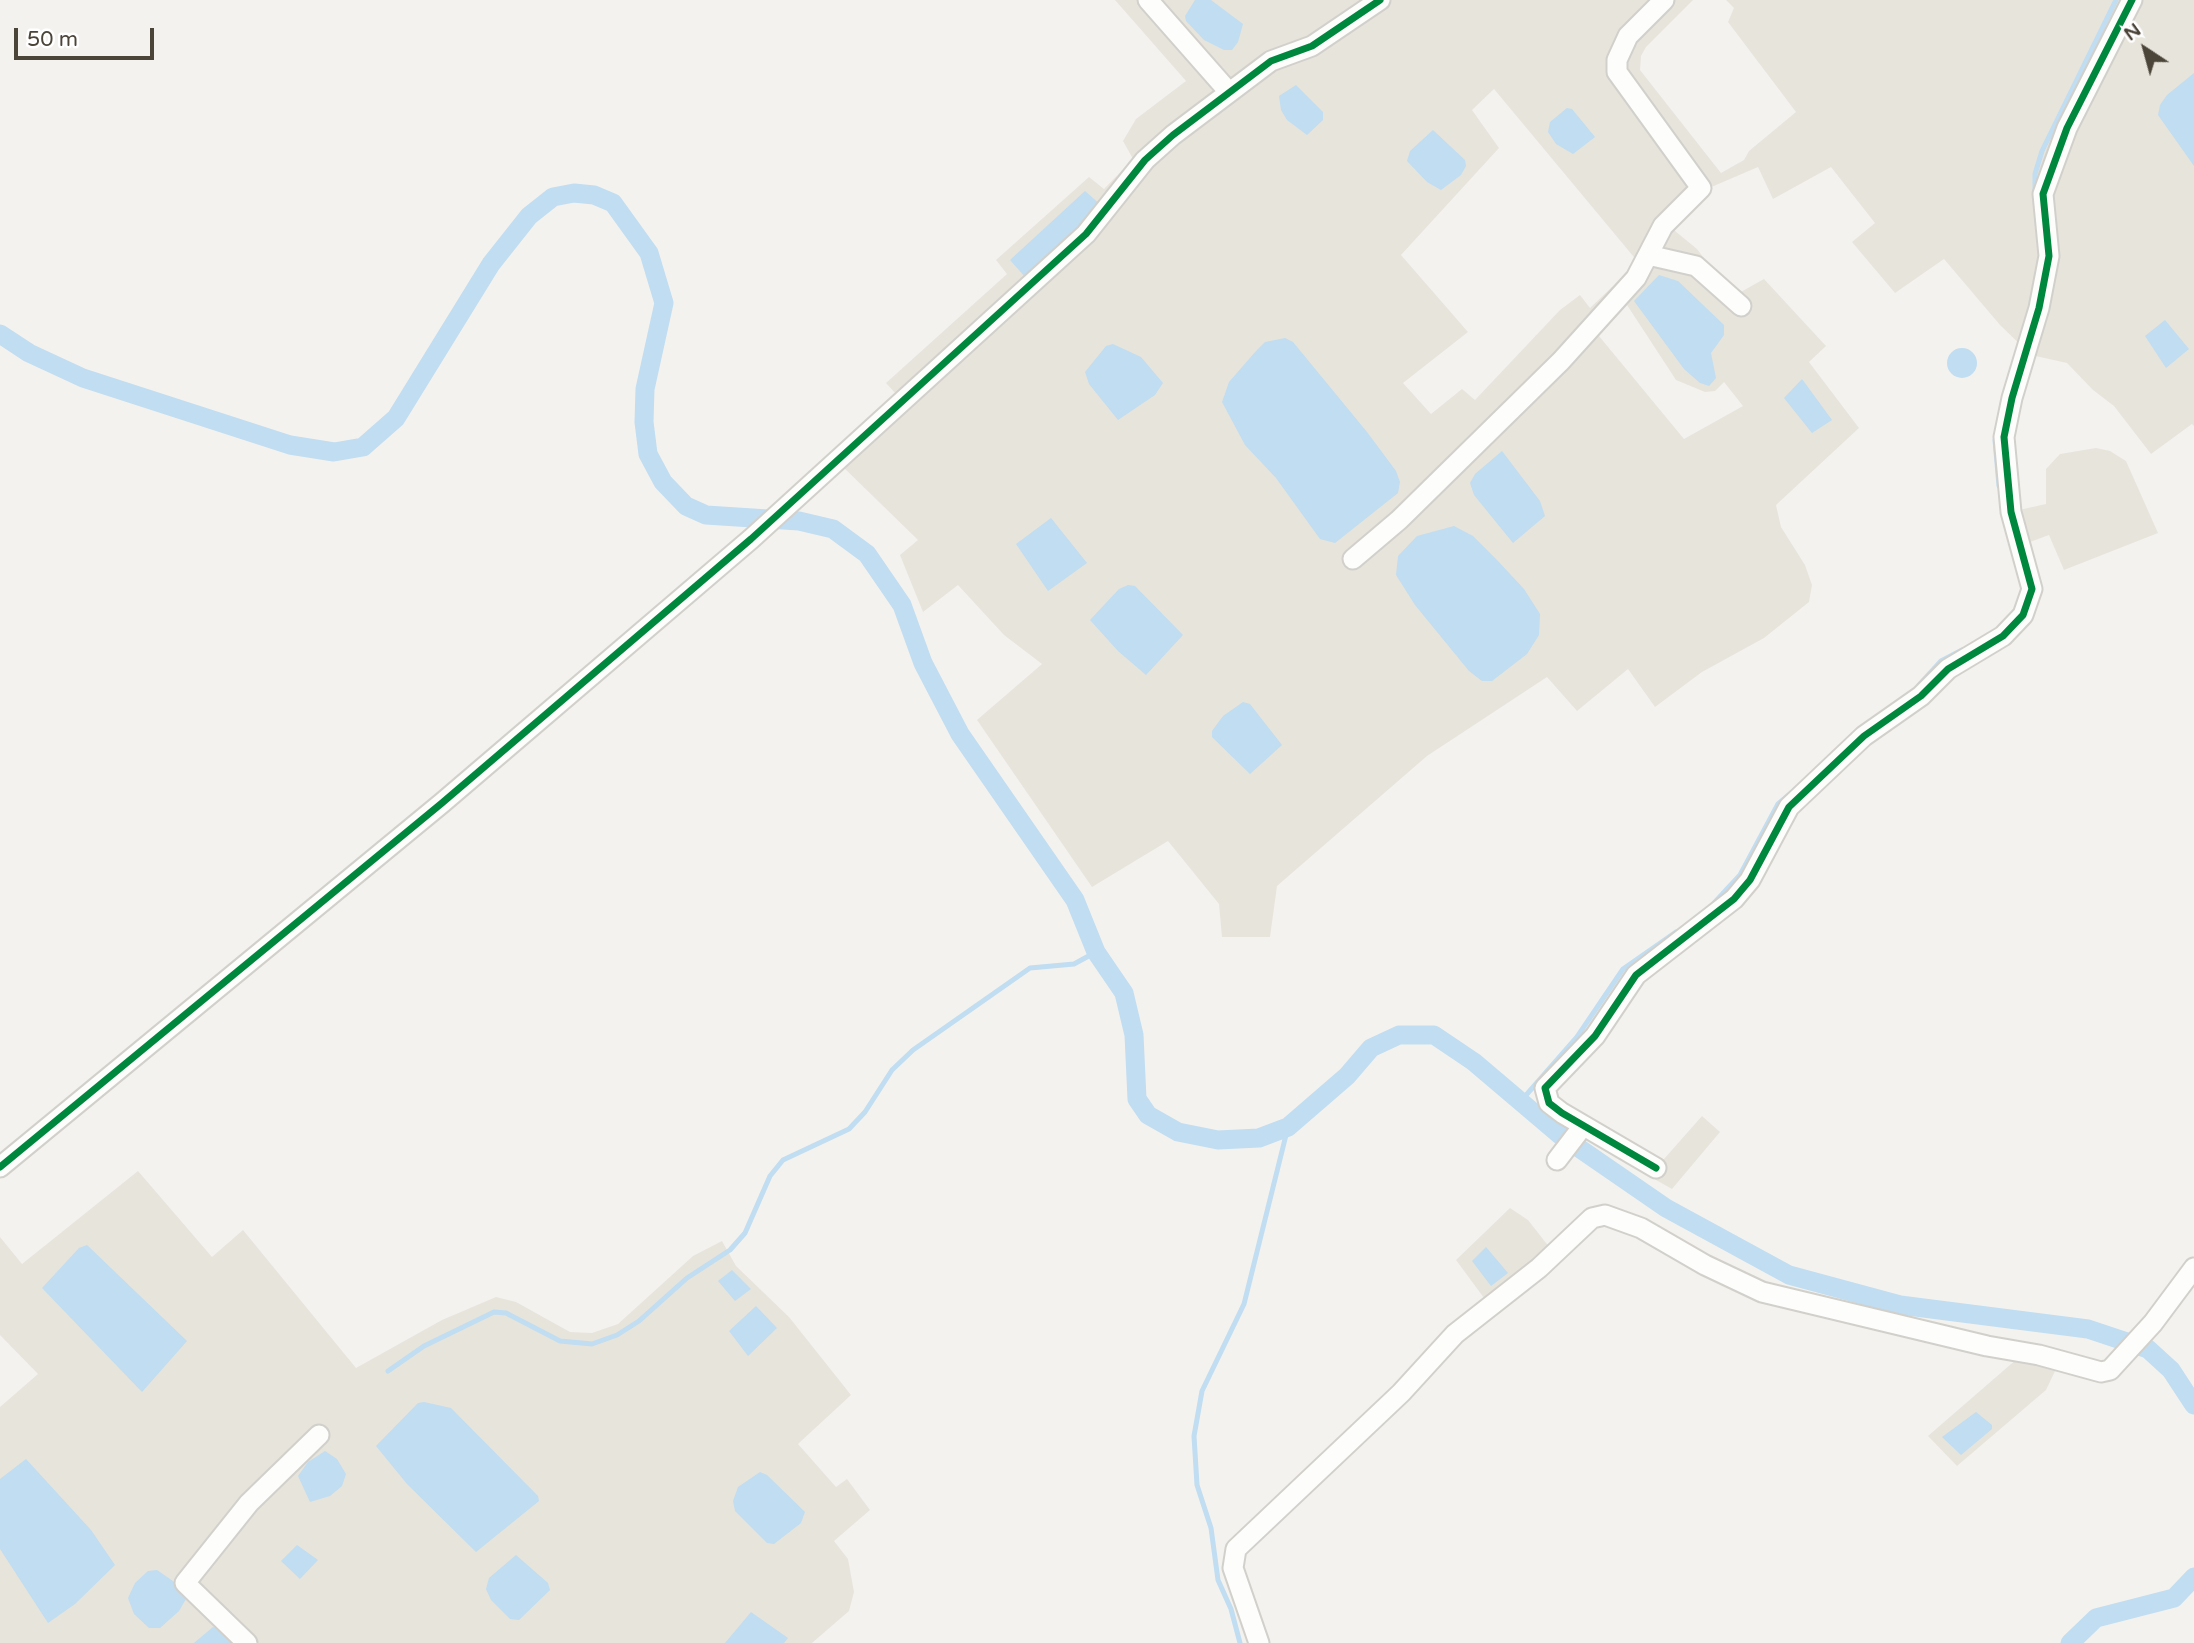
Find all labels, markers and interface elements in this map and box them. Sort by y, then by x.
scale bar [18,14,158,58]
north arrow [2110,14,2180,84]
text: N [2120,19,2145,45]
text: 50 m [27,27,78,52]

